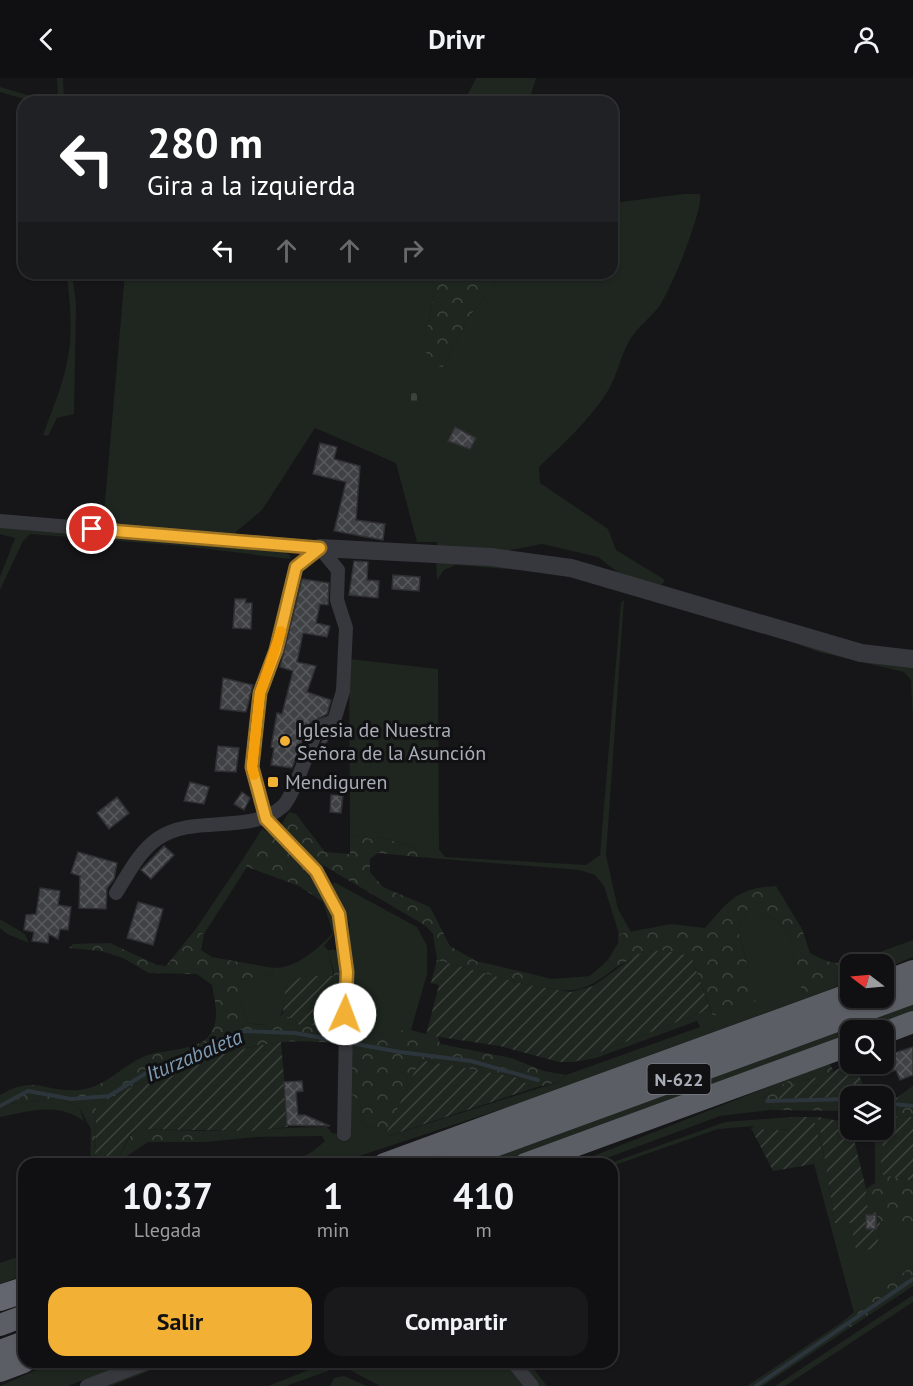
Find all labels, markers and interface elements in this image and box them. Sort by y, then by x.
text: Drivr [428,22,485,56]
icon: back [30,23,63,56]
icon: person [850,23,883,56]
text: 280 m [147,115,263,170]
icon: left [48,120,126,198]
text: Gira a la izquierda [147,168,356,202]
icon: left [207,234,240,267]
icon: ahead [270,234,303,267]
icon: ahead [333,234,366,267]
icon: right [396,234,429,267]
pin [66,503,117,554]
icon: arrive [75,512,108,545]
place label: Iglesia de Nuestra Señora de la Asunción [297,717,486,766]
marker: Iglesia de Nuestra Señora de la Asunción [278,734,292,748]
place label: Mendiguren [285,769,387,795]
marker: Mendiguren [266,775,280,789]
north arrow [840,954,894,1008]
map controls [840,954,894,1140]
position arrow [313,982,377,1046]
button: search [840,1020,894,1074]
water label: Iturzabaleta [142,1022,247,1087]
road number: N-622 [648,1064,710,1094]
button: layers [840,1086,894,1140]
text: 10:37 [122,1172,213,1219]
text: 1 [323,1172,343,1219]
text: 410 [453,1172,514,1219]
text: Llegada [134,1217,201,1243]
text: min [317,1217,349,1243]
text: m [476,1217,492,1243]
button: Salir [48,1287,312,1356]
button: Compartir [324,1287,588,1356]

